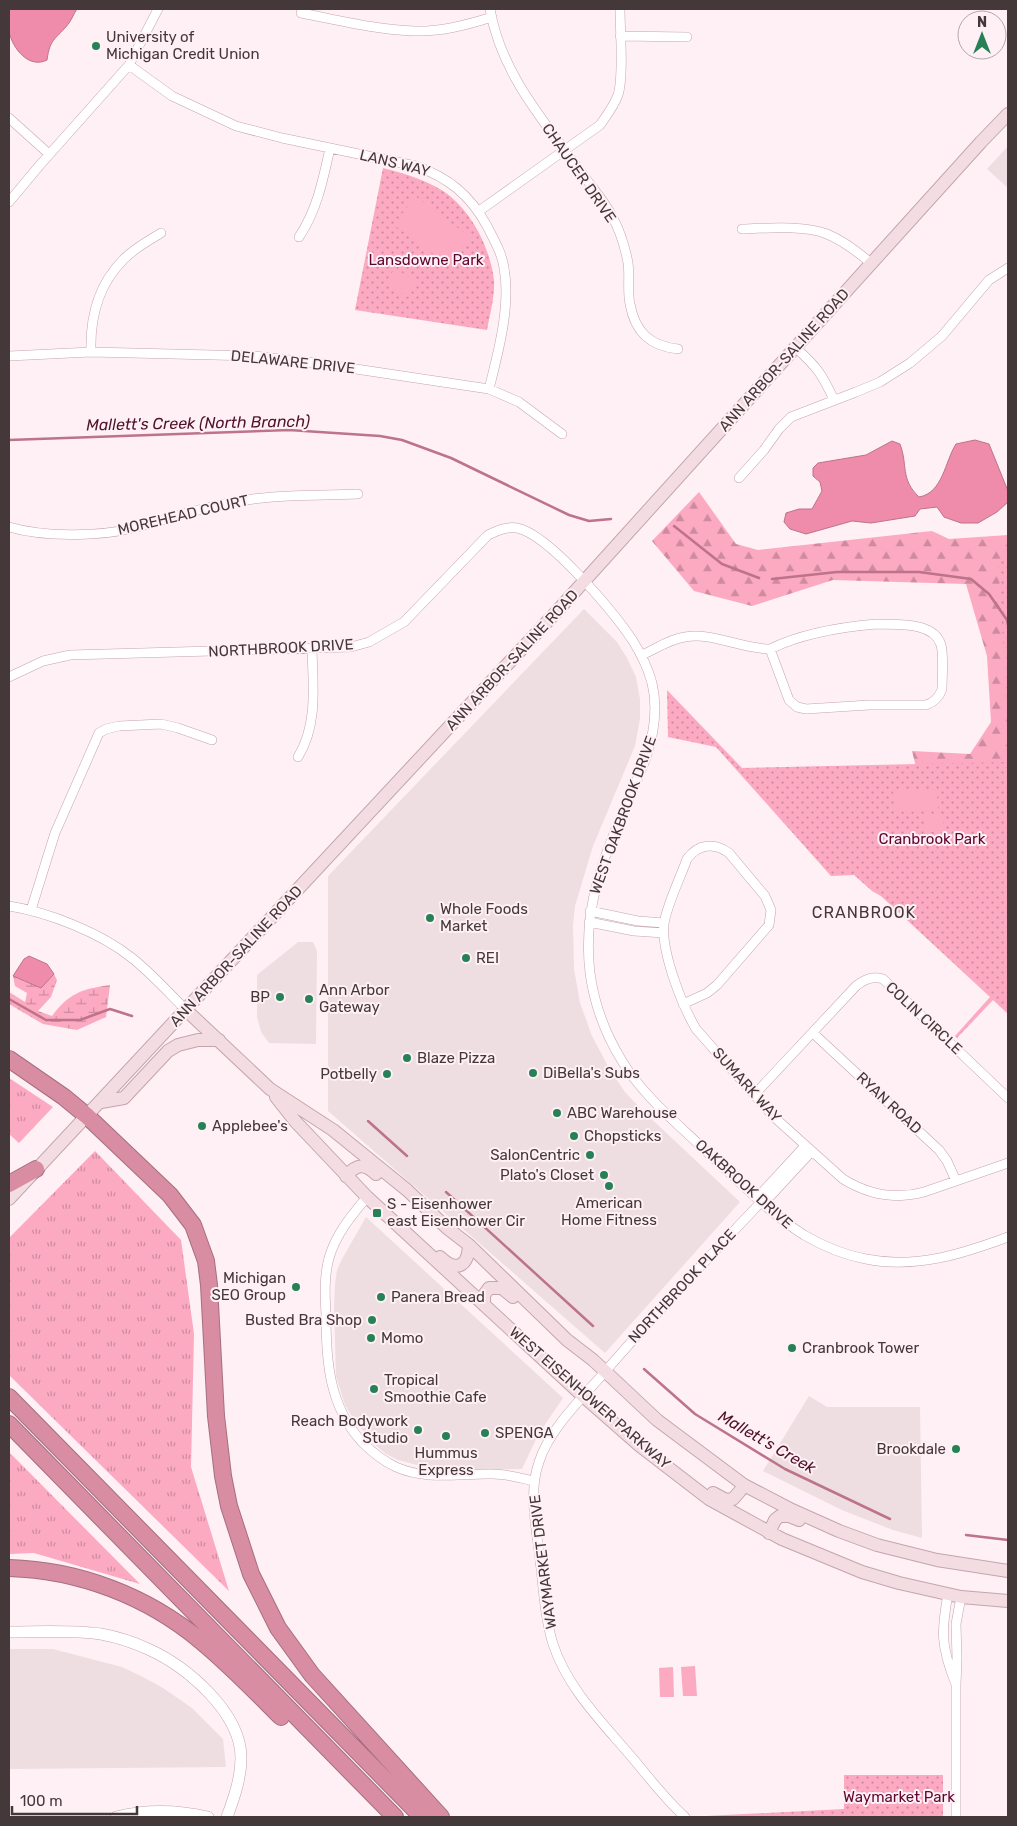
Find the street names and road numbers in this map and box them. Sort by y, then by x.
street label: CHAUCER DRIVE [538,120,620,226]
street label: LANS WAY [358,146,432,181]
street label: ANN ARBOR-SALINE ROAD [715,285,853,435]
street label: DELAWARE DRIVE [230,347,356,377]
street label: MOREHEAD COURT [116,491,251,539]
street label: ANN ARBOR-SALINE ROAD [442,586,582,734]
street label: NORTHBROOK DRIVE [208,635,354,661]
street label: WEST OAKBROOK DRIVE [586,733,660,897]
street label: ANN ARBOR-SALINE ROAD [166,882,306,1030]
street label: COLIN CIRCLE [882,978,966,1058]
street label: SUMARK WAY [709,1044,785,1126]
street label: RYAN ROAD [853,1068,925,1138]
street label: OAKBROOK DRIVE [692,1136,796,1232]
street label: NORTHBROOK PLACE [624,1225,740,1347]
street label: WEST EISENHOWER PARKWAY [506,1323,675,1473]
street label: WAYMARKET DRIVE [526,1494,560,1630]

